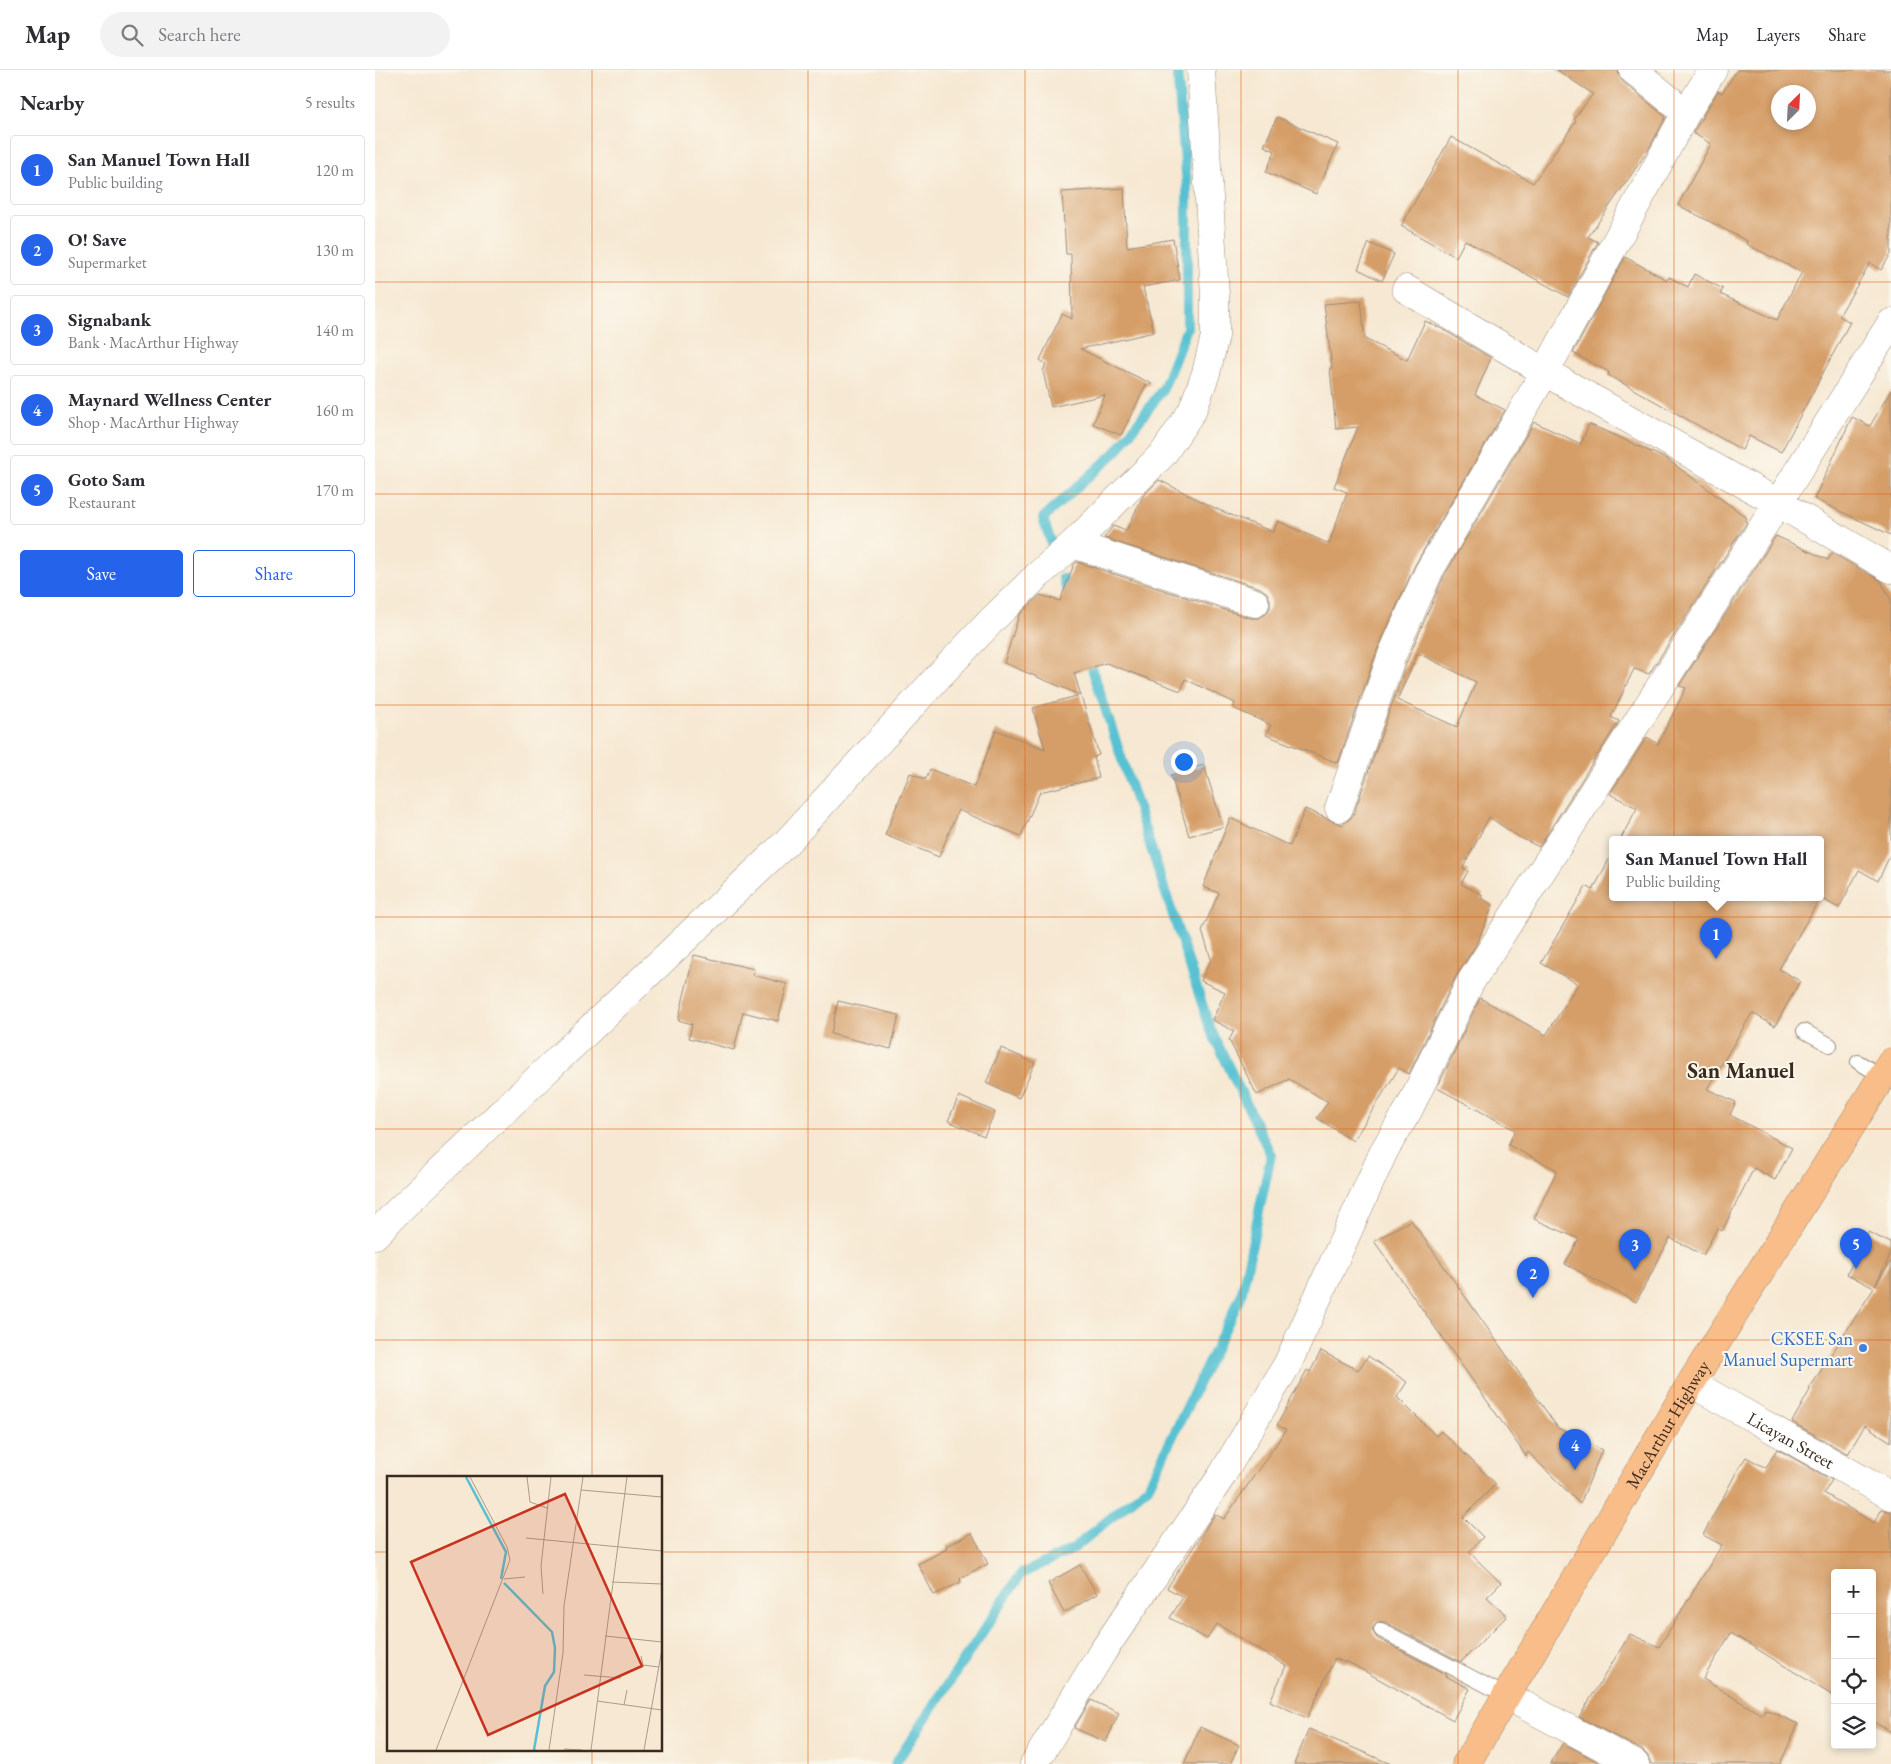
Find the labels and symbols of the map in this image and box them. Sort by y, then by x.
north arrow [1771,85,1816,130]
your location [1171,749,1197,775]
pin: 1 [1700,918,1732,959]
district label: San Manuel [1687,1056,1795,1085]
pin: 5 [1840,1228,1872,1269]
pin: 3 [1619,1229,1651,1270]
pin: 2 [1517,1257,1549,1298]
place label: CKSEE San Manuel Supermart [1723,1327,1853,1371]
marker: CKSEE San Manuel Supermart [1857,1342,1869,1354]
street label: MacArthur Highway [1620,1355,1714,1492]
street label: Licayan Street [1743,1406,1839,1473]
pin: 4 [1559,1429,1591,1470]
inset map [387,1476,663,1752]

